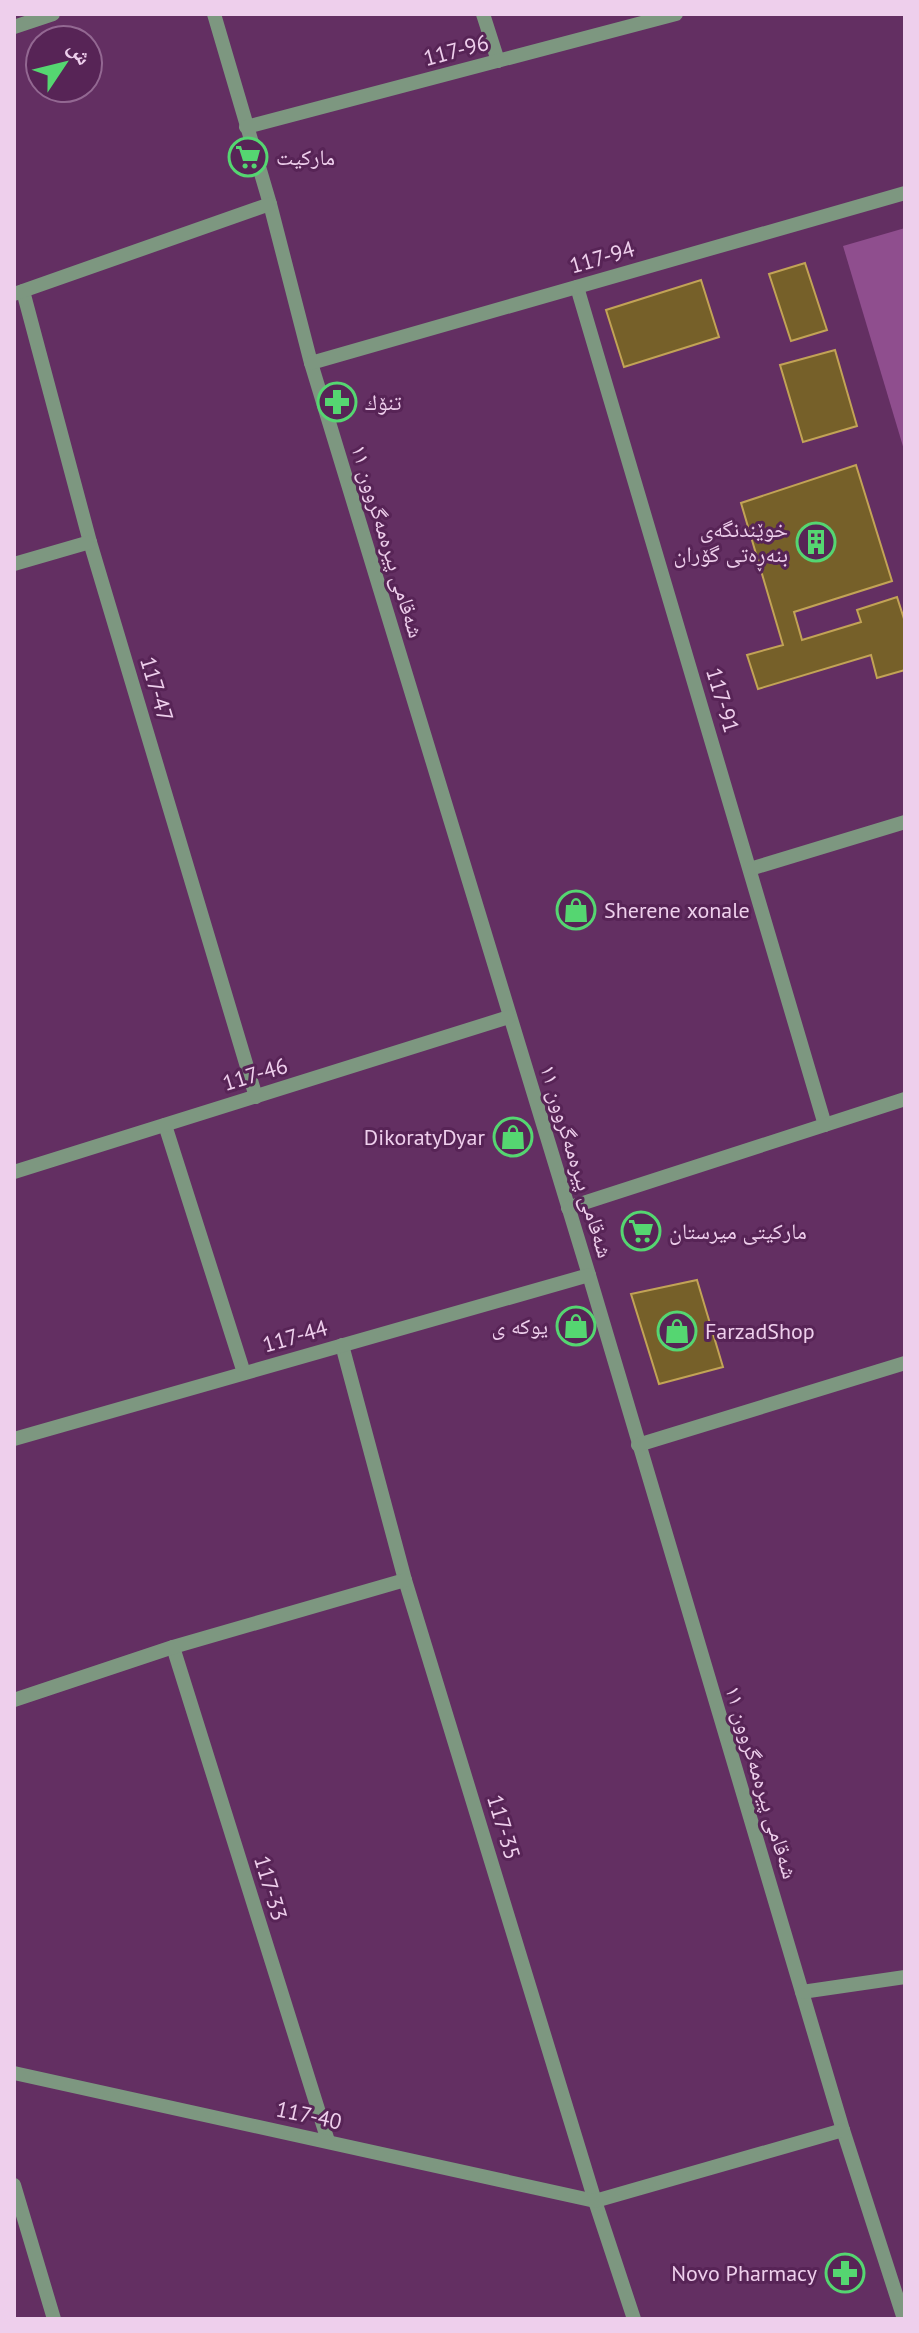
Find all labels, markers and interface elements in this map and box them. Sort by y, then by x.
north arrow [24,24,104,104]
street label: 117-96 [420,28,492,72]
text: ش [62,35,99,70]
supermarket icon: ماركيت [227,136,269,178]
place label: ماركيت [276,143,335,171]
street label: 117-94 [566,234,638,280]
pharmacy icon: تنۆك [316,381,358,423]
place label: تنۆك [365,388,402,416]
street label: شەقامی پیرەمەگروون ١١ [345,441,431,641]
place label: خوێندنگەی بنەڕەتی گۆران [674,515,788,572]
building icon: خوێندنگەی بنەڕەتی گۆران [795,521,837,563]
street label: 117-47 [134,653,180,725]
street label: 117-91 [700,664,746,736]
shop icon: Sherene xonale [555,889,597,931]
place label: Sherene xonale [604,896,750,924]
street label: 117-46 [219,1051,291,1097]
street label: شەقامی پیرەمەگروون ١١ [534,1061,620,1261]
shop icon: DikoratyDyar [492,1116,534,1158]
place label: DikoratyDyar [364,1123,486,1151]
supermarket icon: مارکیتی میرستان [620,1210,662,1252]
place label: مارکیتی میرستان [669,1217,807,1245]
shop icon: یوکه ی [555,1305,597,1347]
shop icon: FarzadShop [656,1310,698,1352]
place label: یوکه ی [492,1312,548,1340]
street label: 117-44 [259,1313,331,1359]
place label: FarzadShop [705,1317,815,1345]
street label: شەقامی پیرەمەگروون ١١ [719,1682,805,1882]
street label: 117-35 [481,1791,527,1863]
street label: 117-33 [248,1852,294,1924]
street label: 117-40 [274,2094,344,2136]
pharmacy icon: Novo Pharmacy [824,2252,866,2294]
place label: Novo Pharmacy [671,2259,818,2287]

